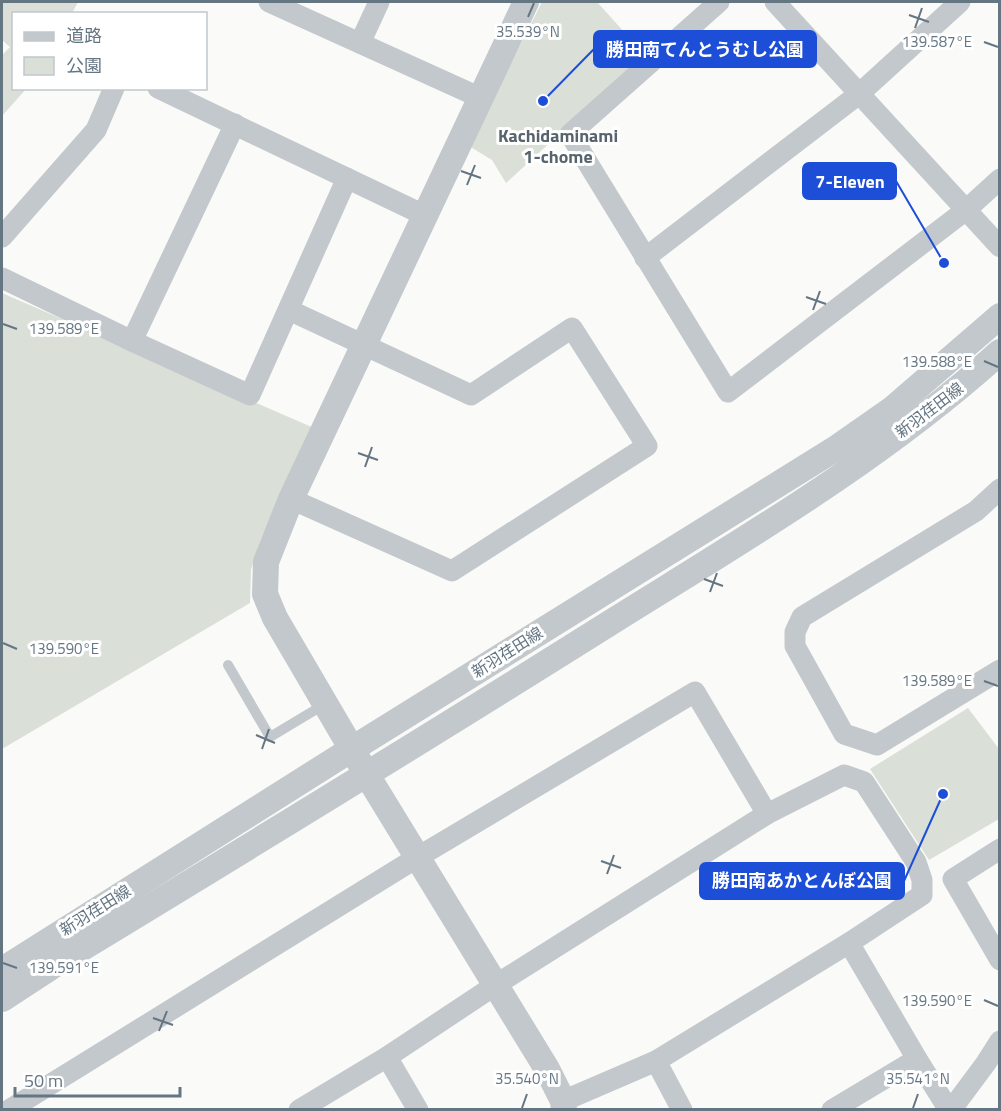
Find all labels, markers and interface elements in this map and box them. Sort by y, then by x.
legend [12,12,207,90]
text: 35.539°N [496,20,560,43]
text: 道路 [66,22,102,49]
text: 139.587°E [902,30,972,53]
callout: 勝田南てんとうむし公園 [594,31,816,67]
text: 勝田南てんとうむし公園 [606,36,804,63]
text: 公園 [66,52,102,79]
district label: Kachidaminami 1-chome [498,122,618,170]
callout: 7-Eleven [803,163,896,199]
text: 7-Eleven [815,168,885,195]
text: 139.589°E [29,317,99,340]
text: 139.588°E [902,350,972,373]
street label: 新羽荏田線 [890,376,968,444]
street label: 新羽荏田線 [467,621,547,683]
text: 139.590°E [29,637,99,660]
text: 139.589°E [902,669,972,692]
callout: 勝田南あかとんぼ公園 [700,863,904,899]
text: 勝田南あかとんぼ公園 [712,867,892,894]
street label: 新羽荏田線 [55,879,135,941]
text: 139.591°E [29,956,99,979]
text: 139.590°E [902,989,972,1012]
scale bar [15,1060,180,1098]
text: 50 m [24,1067,63,1094]
text: 35.540°N [495,1067,559,1090]
text: 35.541°N [886,1067,950,1090]

